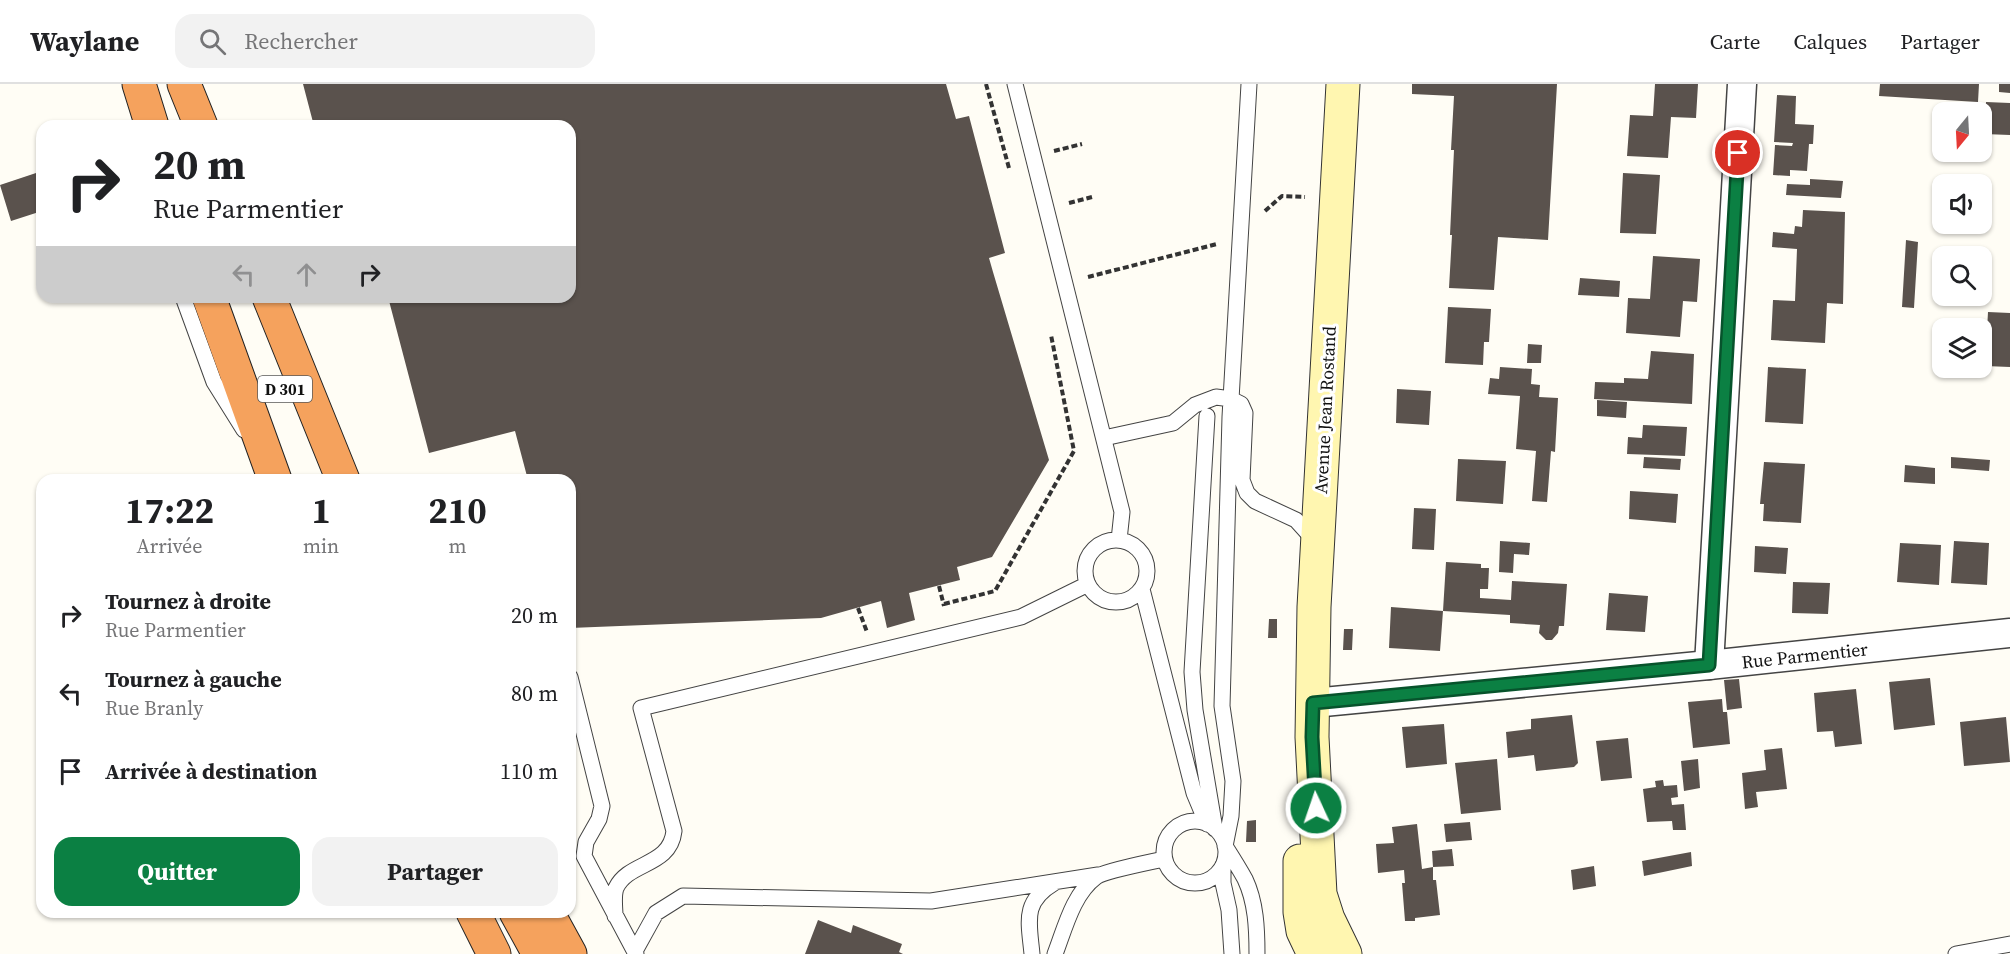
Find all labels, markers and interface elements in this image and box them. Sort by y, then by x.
search box [175,14,595,68]
text: Waylane [30,22,139,60]
icon: search [196,25,229,58]
text: Rechercher [244,26,358,56]
text: Carte [1710,27,1760,56]
text: Calques [1793,27,1867,56]
text: Partager [1900,27,1980,56]
north arrow [1932,102,1992,162]
map controls [1932,102,1992,378]
pin [1712,127,1763,178]
text: 20 m [153,135,246,193]
icon: arrive [1721,136,1754,169]
icon: right [54,144,132,222]
button: sound [1932,174,1992,234]
text: Rue Parmentier [153,190,343,227]
button: search [1932,246,1992,306]
icon: left [227,258,260,291]
icon: ahead [290,258,323,291]
icon: right [353,258,386,291]
button: layers [1932,318,1992,378]
street label: Avenue Jean Rostand [1308,325,1342,495]
road number: D 301 [258,376,312,402]
text: 17:22 [125,486,214,535]
text: 1 [311,486,331,535]
text: 210 [428,486,487,535]
text: Arrivée [137,532,203,560]
text: min [303,532,339,560]
text: m [449,532,467,560]
text: Tournez à droite [105,586,271,616]
icon: right [54,599,87,632]
text: 20 m [511,600,558,630]
text: Rue Parmentier [105,616,246,644]
street label: Rue Parmentier [1740,636,1869,674]
text: Tournez à gauche [105,664,282,694]
icon: left [54,677,87,710]
text: 80 m [511,678,558,708]
text: Rue Branly [105,694,203,722]
icon: arrive [54,755,87,788]
text: Arrivée à destination [105,756,317,786]
text: 110 m [500,756,558,786]
position arrow [1284,776,1348,840]
button: Quitter [54,837,300,906]
button: Partager [312,837,558,906]

